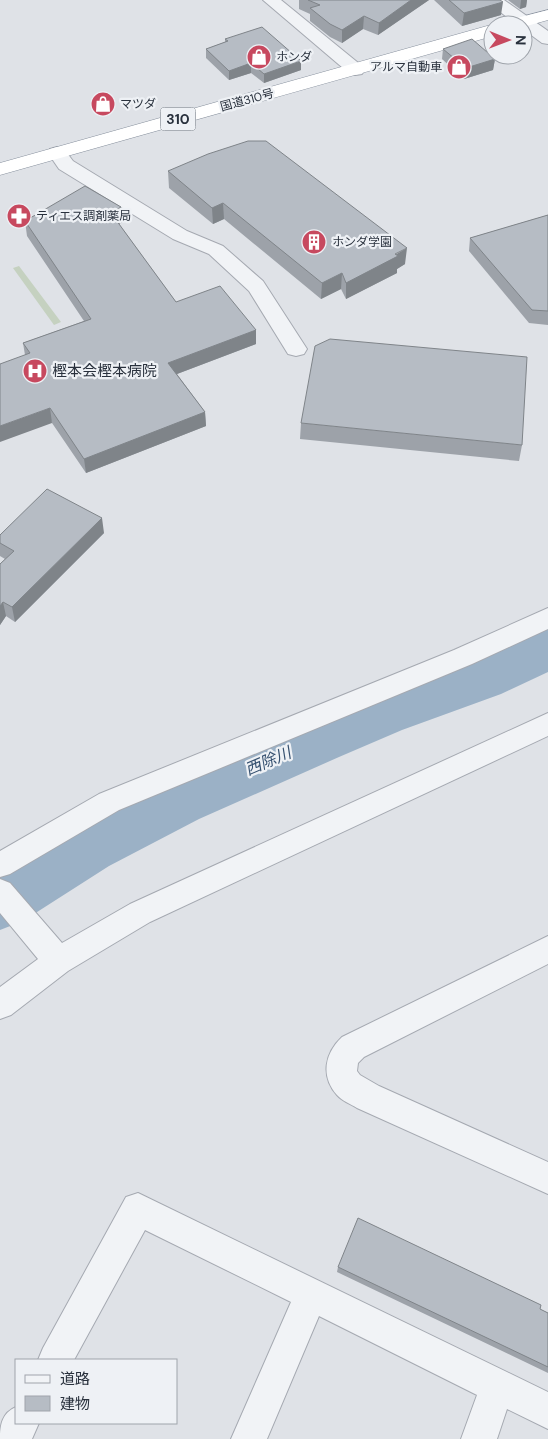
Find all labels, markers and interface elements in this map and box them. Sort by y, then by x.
north arrow [483,15,533,65]
text: N [512,35,530,45]
shop icon: ホンダ [246,44,272,70]
place label: ホンダ [276,49,312,65]
shop icon: アルマ自動車 [446,54,472,80]
place label: アルマ自動車 [370,59,442,75]
street label: 国道310号 [218,85,276,115]
shop icon: マツダ [90,91,116,117]
place label: マツダ [120,96,156,112]
road number: 310 [160,108,196,130]
pharmacy icon: ティエス調剤薬局 [6,203,32,229]
place label: ティエス調剤薬局 [36,208,131,224]
building icon: ホンダ学園 [301,229,327,255]
place label: ホンダ学園 [332,234,392,250]
hospital icon: 樫本会樫本病院 [22,358,48,384]
place label: 樫本会樫本病院 [52,361,157,381]
water label: 西除川 [242,741,296,780]
legend [15,1359,178,1424]
text: 道路 [60,1369,90,1389]
text: 建物 [60,1394,90,1414]

